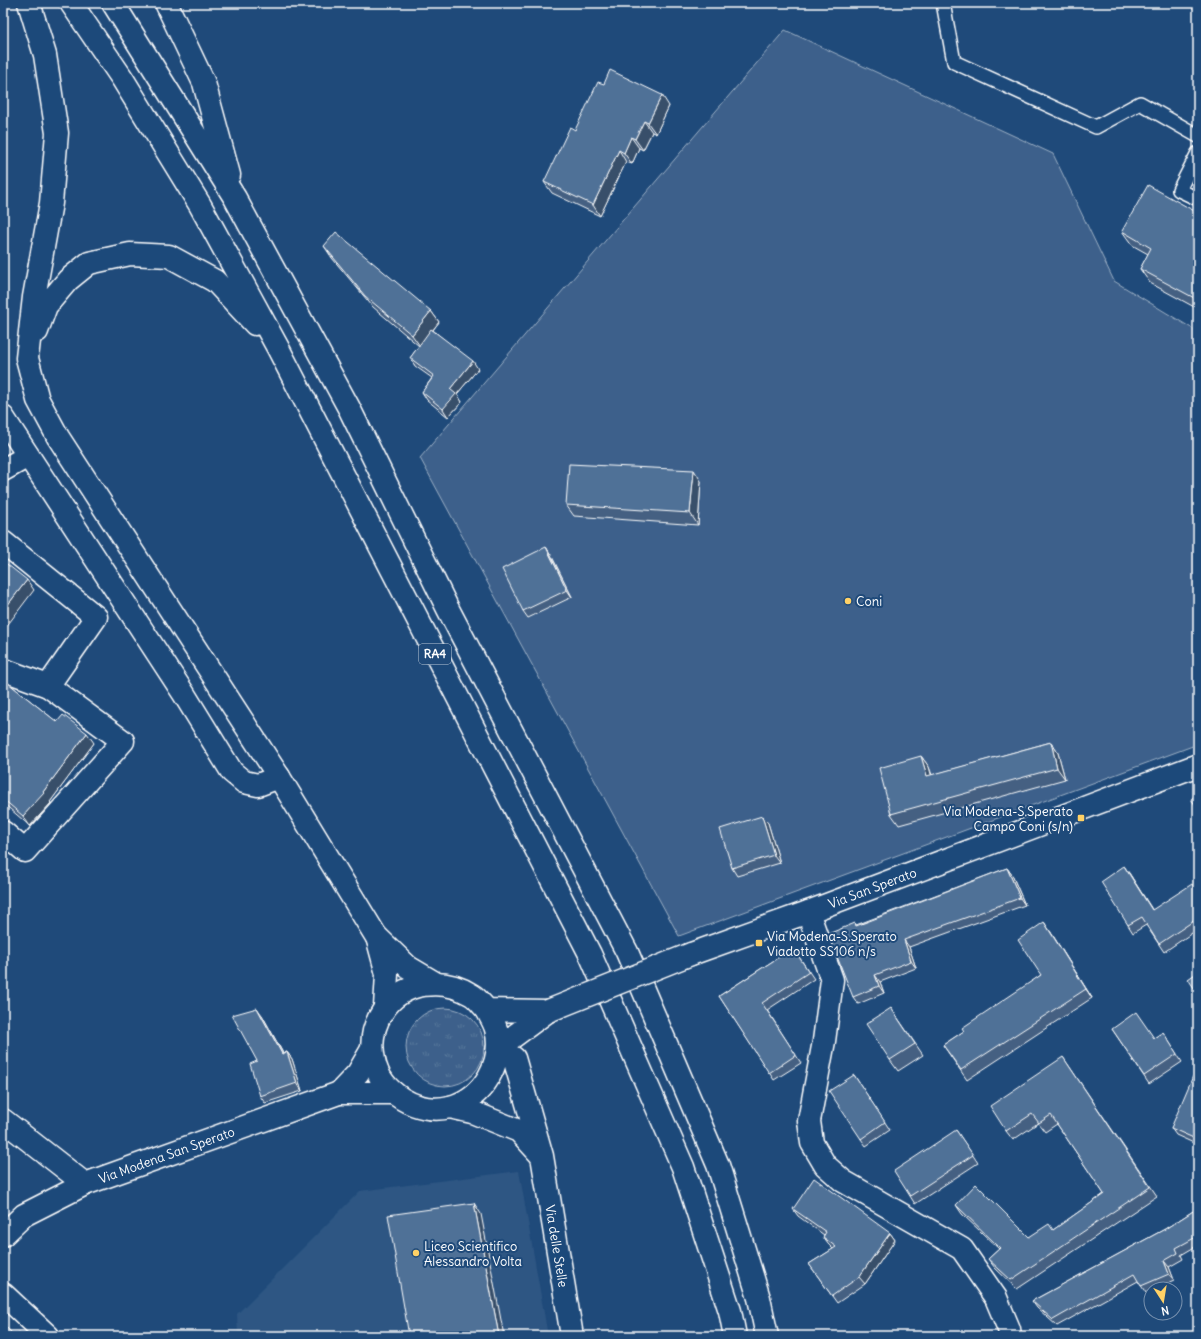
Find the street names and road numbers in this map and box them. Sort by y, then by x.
road number: RA4 [419,644,451,664]
street label: Via San Sperato [826,864,919,913]
street label: Via Modena San Sperato [96,1123,237,1187]
street label: Via delle Stelle [541,1204,572,1289]

